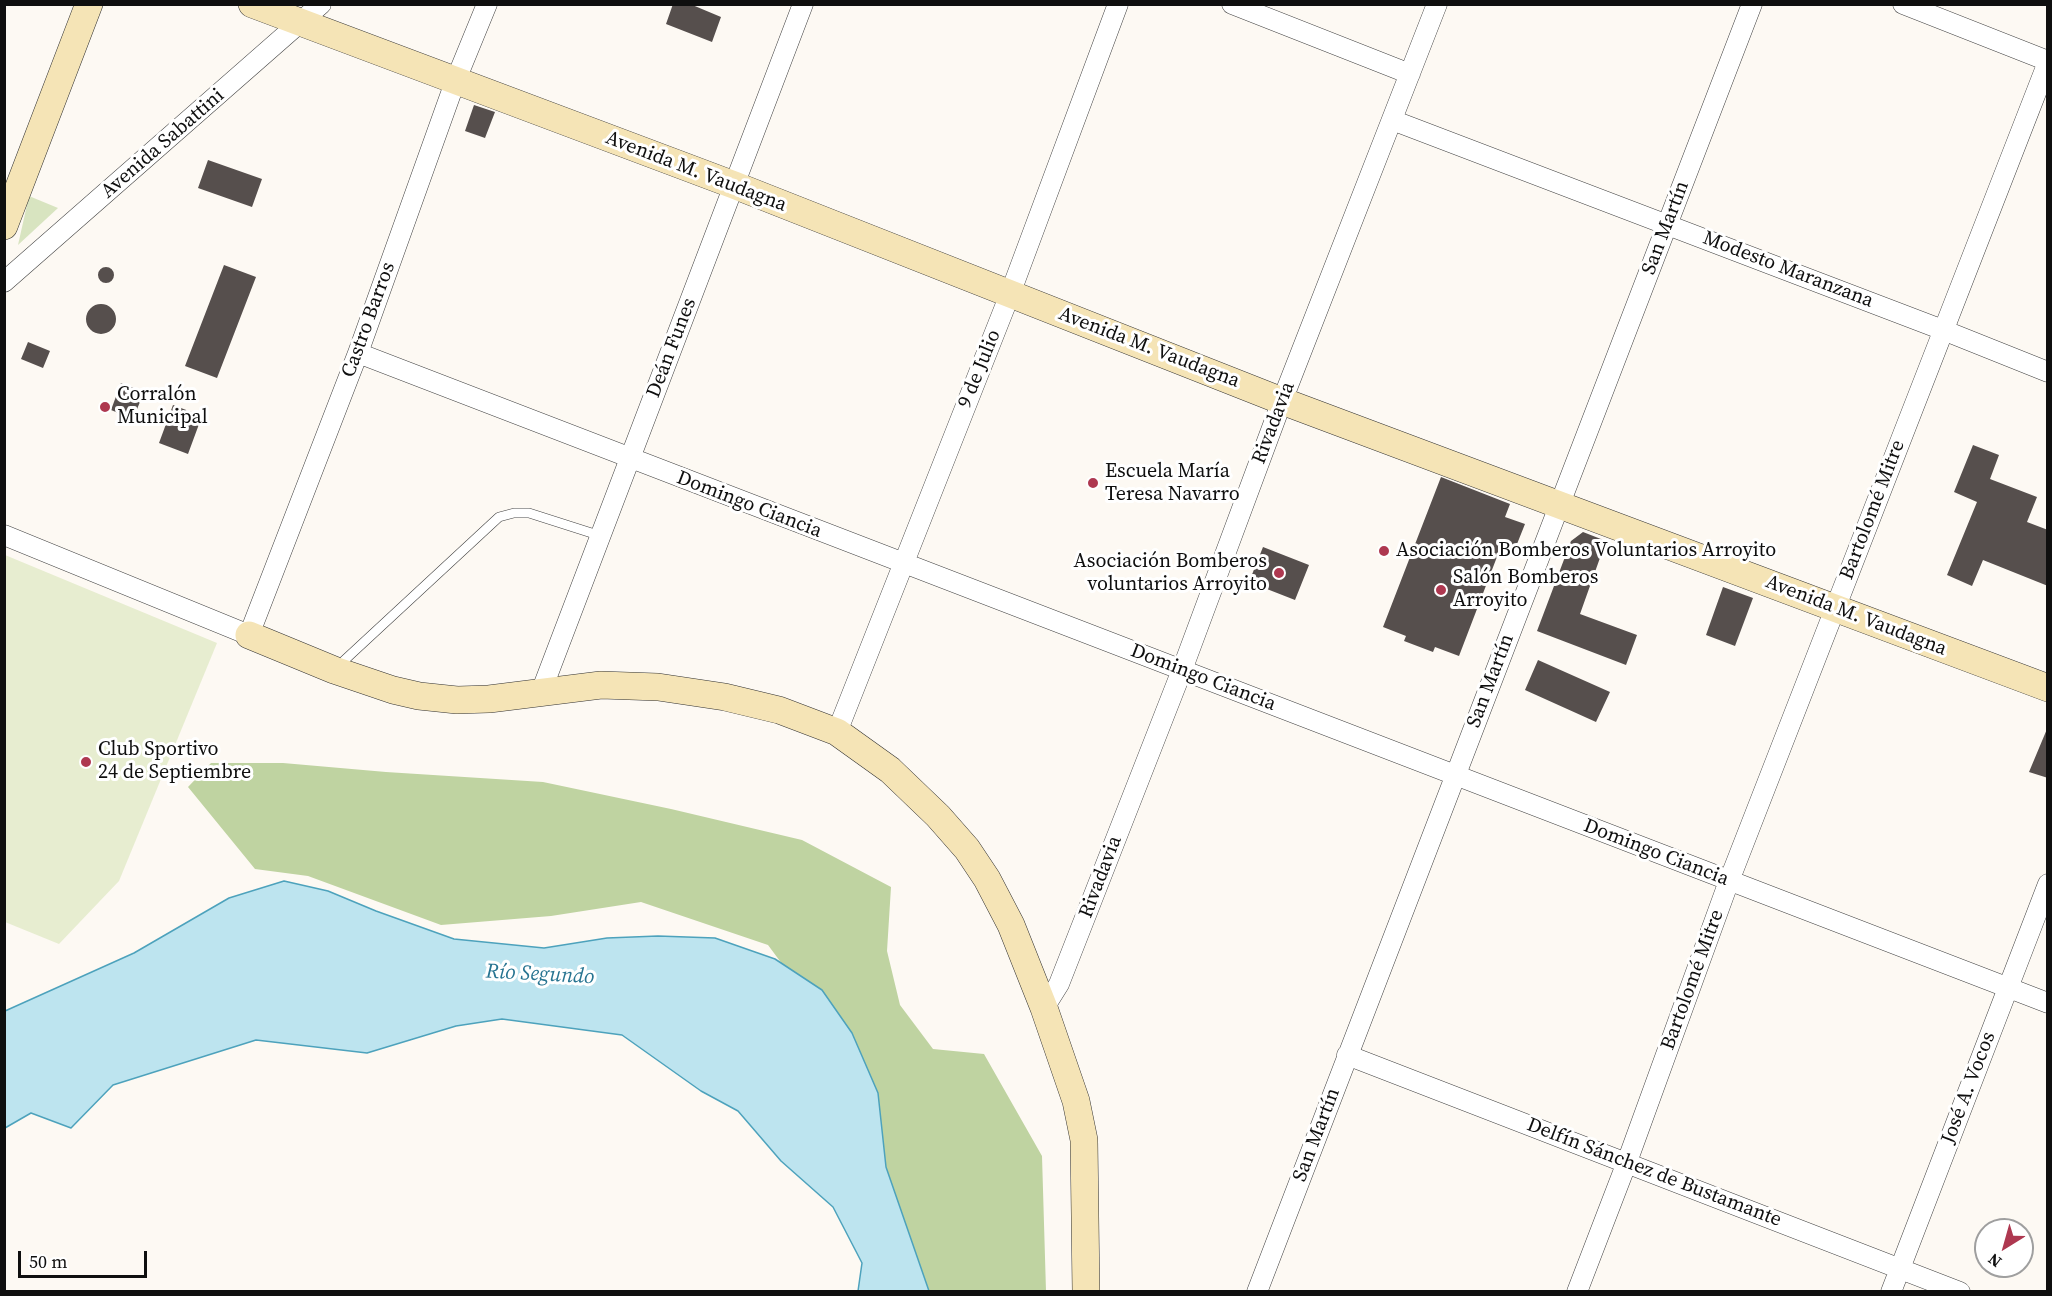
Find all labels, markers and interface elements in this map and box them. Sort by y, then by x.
street label: Avenida Sabattini [96,84,230,204]
street label: Avenida M. Vaudagna [602,126,790,218]
street label: San Martín [1637,178,1695,278]
street label: Modesto Maranzana [1699,226,1877,314]
street label: Castro Barros [337,259,401,381]
street label: Deán Funes [642,295,702,401]
street label: Avenida M. Vaudagna [1055,302,1243,394]
street label: 9 de Julio [953,326,1007,412]
street label: Rivadavia [1247,379,1301,467]
place label: Corralón Municipal [117,383,208,430]
marker: Corralón Municipal [98,400,112,414]
street label: Bartolomé Mitre [1835,437,1911,583]
place label: Escuela María Teresa Navarro [1105,460,1240,507]
street label: Domingo Ciancia [673,466,825,544]
marker: Escuela María Teresa Navarro [1086,476,1100,490]
place label: Asociación Bomberos Voluntarios Arroyito [1396,539,1776,563]
marker: Asociación Bomberos Voluntarios Arroyito [1377,544,1391,558]
place label: Asociación Bomberos voluntarios Arroyito [1073,550,1267,597]
marker: Asociación Bomberos voluntarios Arroyito [1272,566,1286,580]
place label: Salón Bomberos Arroyito [1453,566,1598,613]
street label: Avenida M. Vaudagna [1762,570,1950,662]
marker: Salón Bomberos Arroyito [1434,583,1448,597]
street label: San Martín [1462,631,1520,731]
street label: Domingo Ciancia [1127,639,1279,717]
place label: Club Sportivo 24 de Septiembre [98,738,251,785]
marker: Club Sportivo 24 de Septiembre [79,755,93,769]
street label: Domingo Ciancia [1580,814,1732,892]
street label: Rivadavia [1074,833,1128,921]
street label: Bartolomé Mitre [1656,907,1730,1053]
water label: Río Segundo [485,960,595,990]
street label: José A. Vocos [1937,1029,2001,1147]
street label: San Martín [1288,1085,1346,1185]
street label: Delfín Sánchez de Bustamante [1523,1113,1785,1233]
north arrow [1974,1218,2034,1278]
scale bar [21,1239,150,1277]
text: N [1983,1248,2006,1273]
text: 50 m [29,1249,67,1274]

